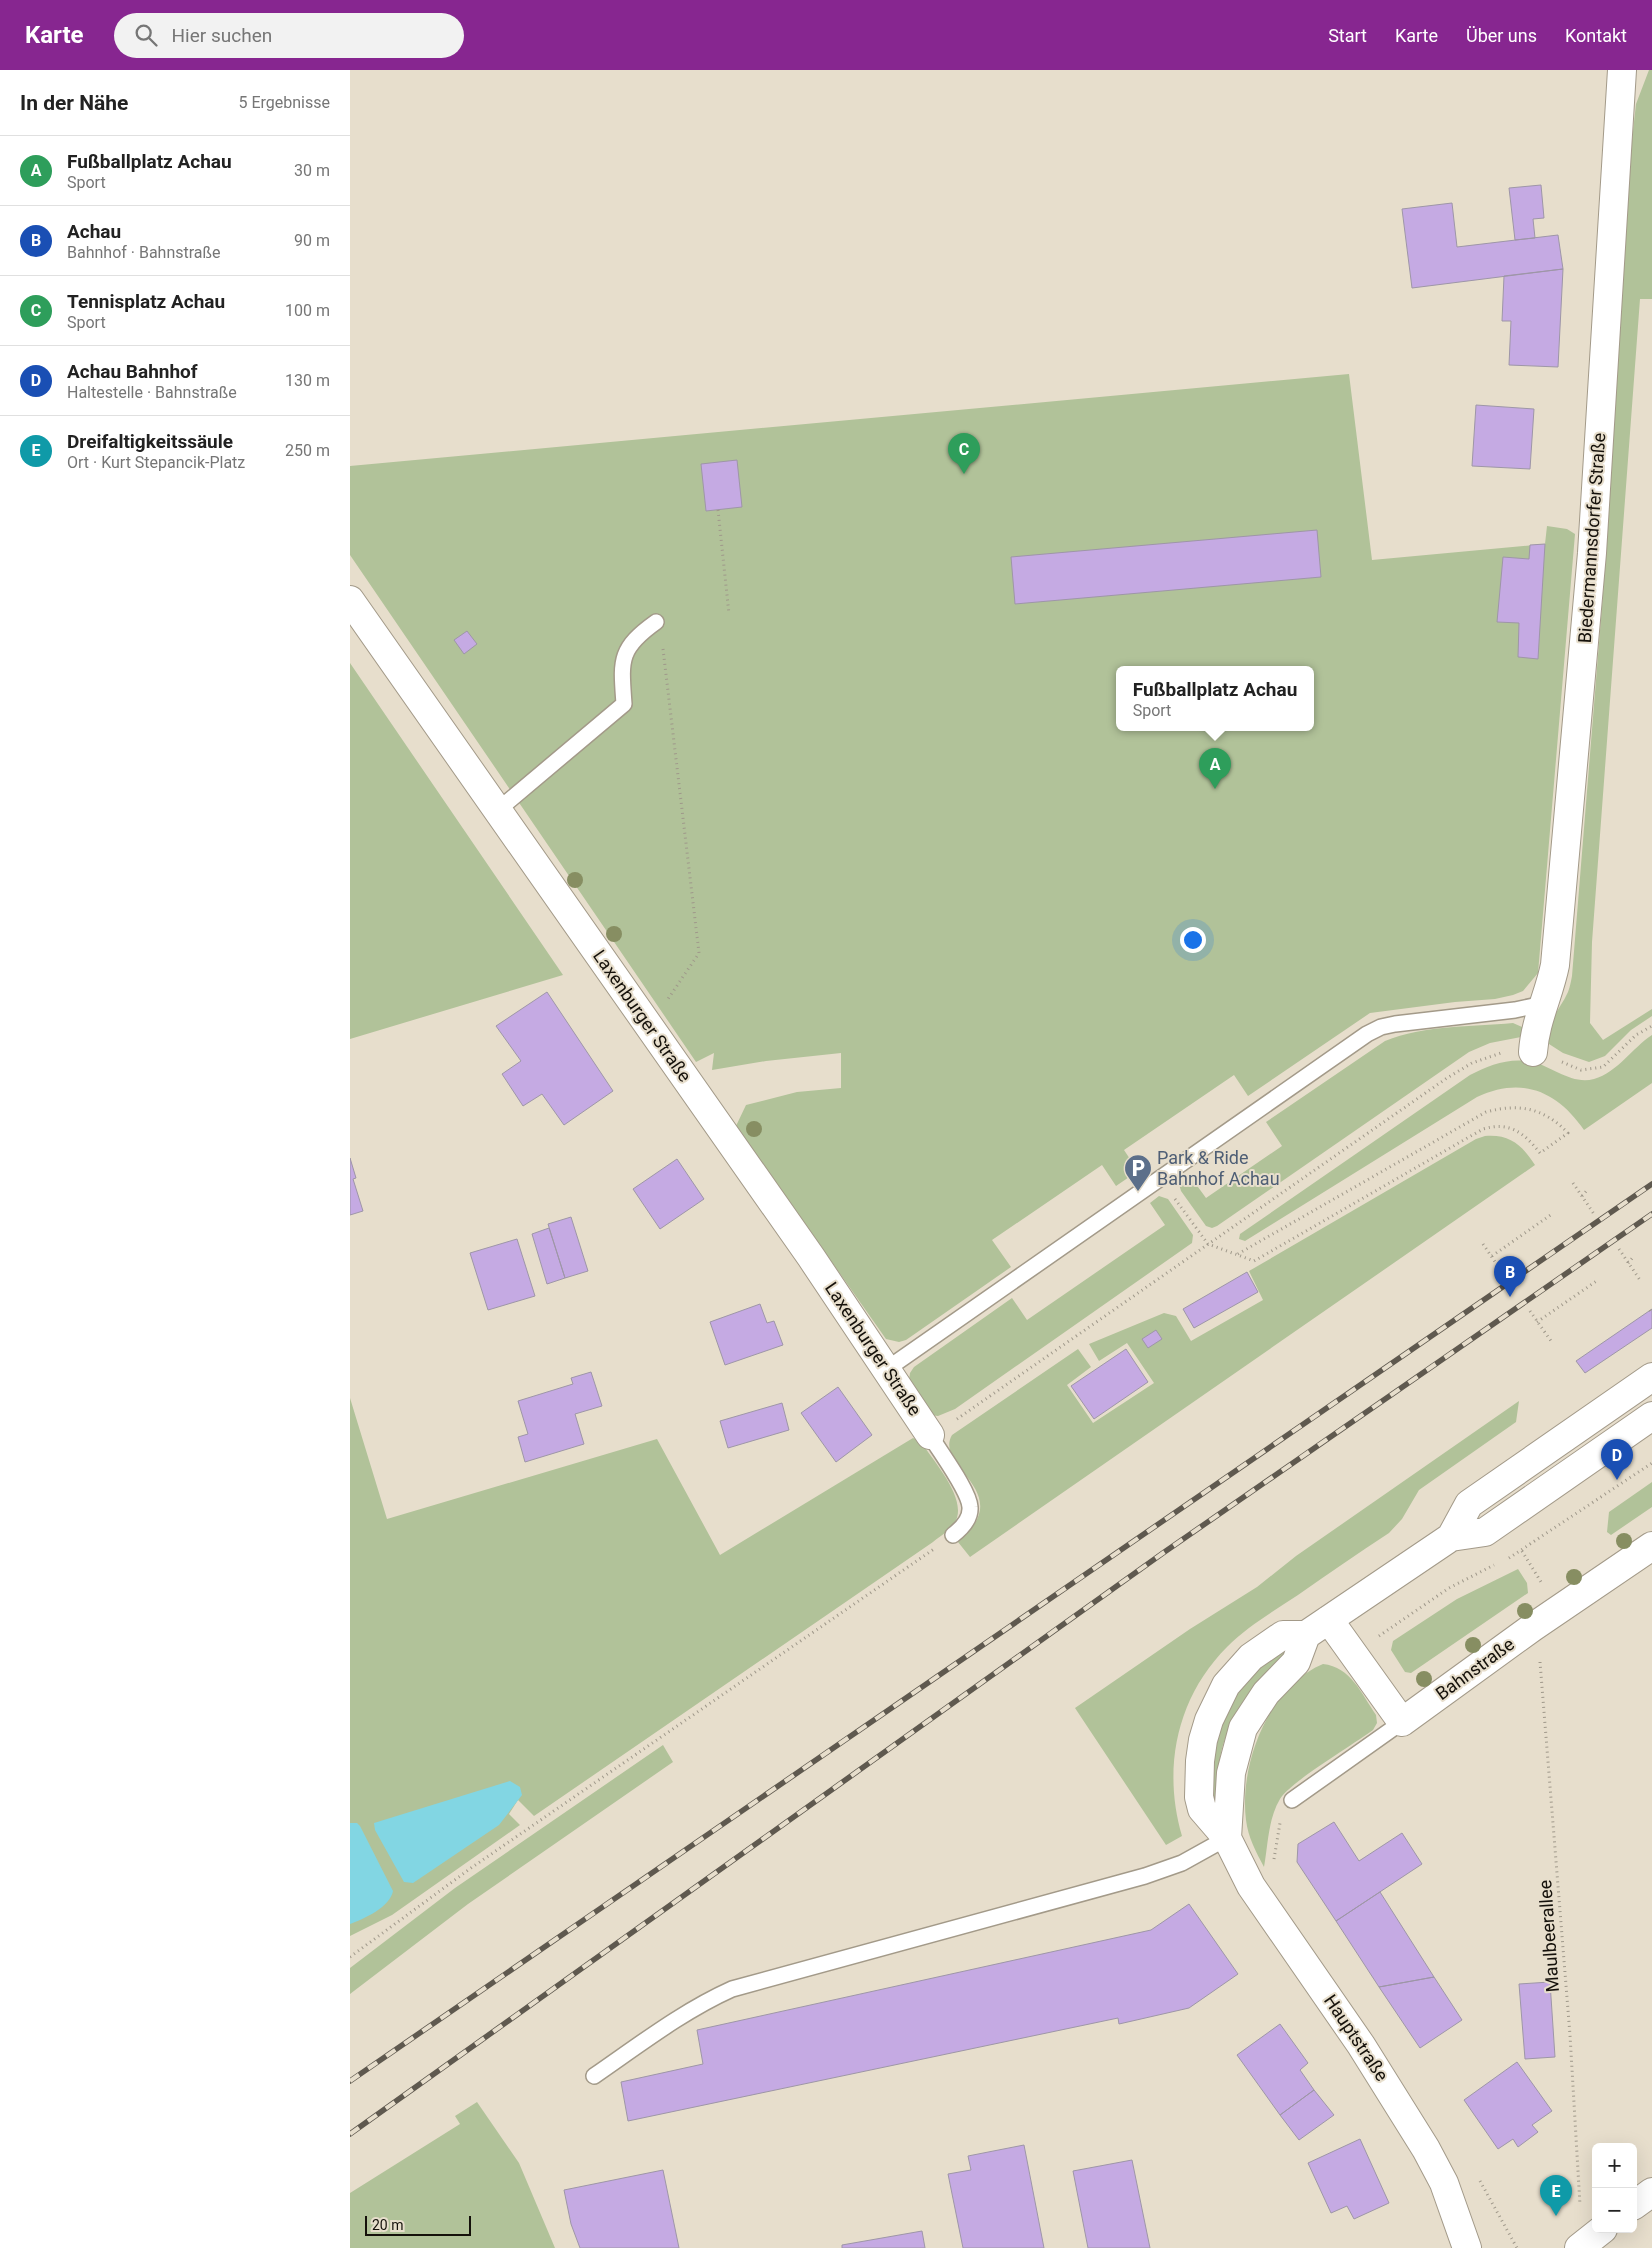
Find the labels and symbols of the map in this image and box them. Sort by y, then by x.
street label: Biedermannsdorfer Straße [1574,432,1609,644]
pin: C [948,433,980,474]
pin: A [1199,748,1231,789]
your location [1180,927,1206,953]
street label: Laxenburger Straße [589,946,696,1086]
place label: Park & Ride Bahnhof Achau [1157,1147,1280,1189]
parking icon: Park & Ride Bahnhof Achau [1123,1153,1153,1192]
pin: B [1494,1256,1526,1297]
street label: Laxenburger Straße [821,1278,926,1419]
pin: D [1601,1439,1633,1480]
street label: Bahnstraße [1431,1633,1518,1704]
street label: Maulbeerallee [1534,1879,1563,1993]
street label: Hauptstraße [1320,1991,1393,2085]
pin: E [1540,2175,1572,2216]
scale bar [365,2213,471,2236]

